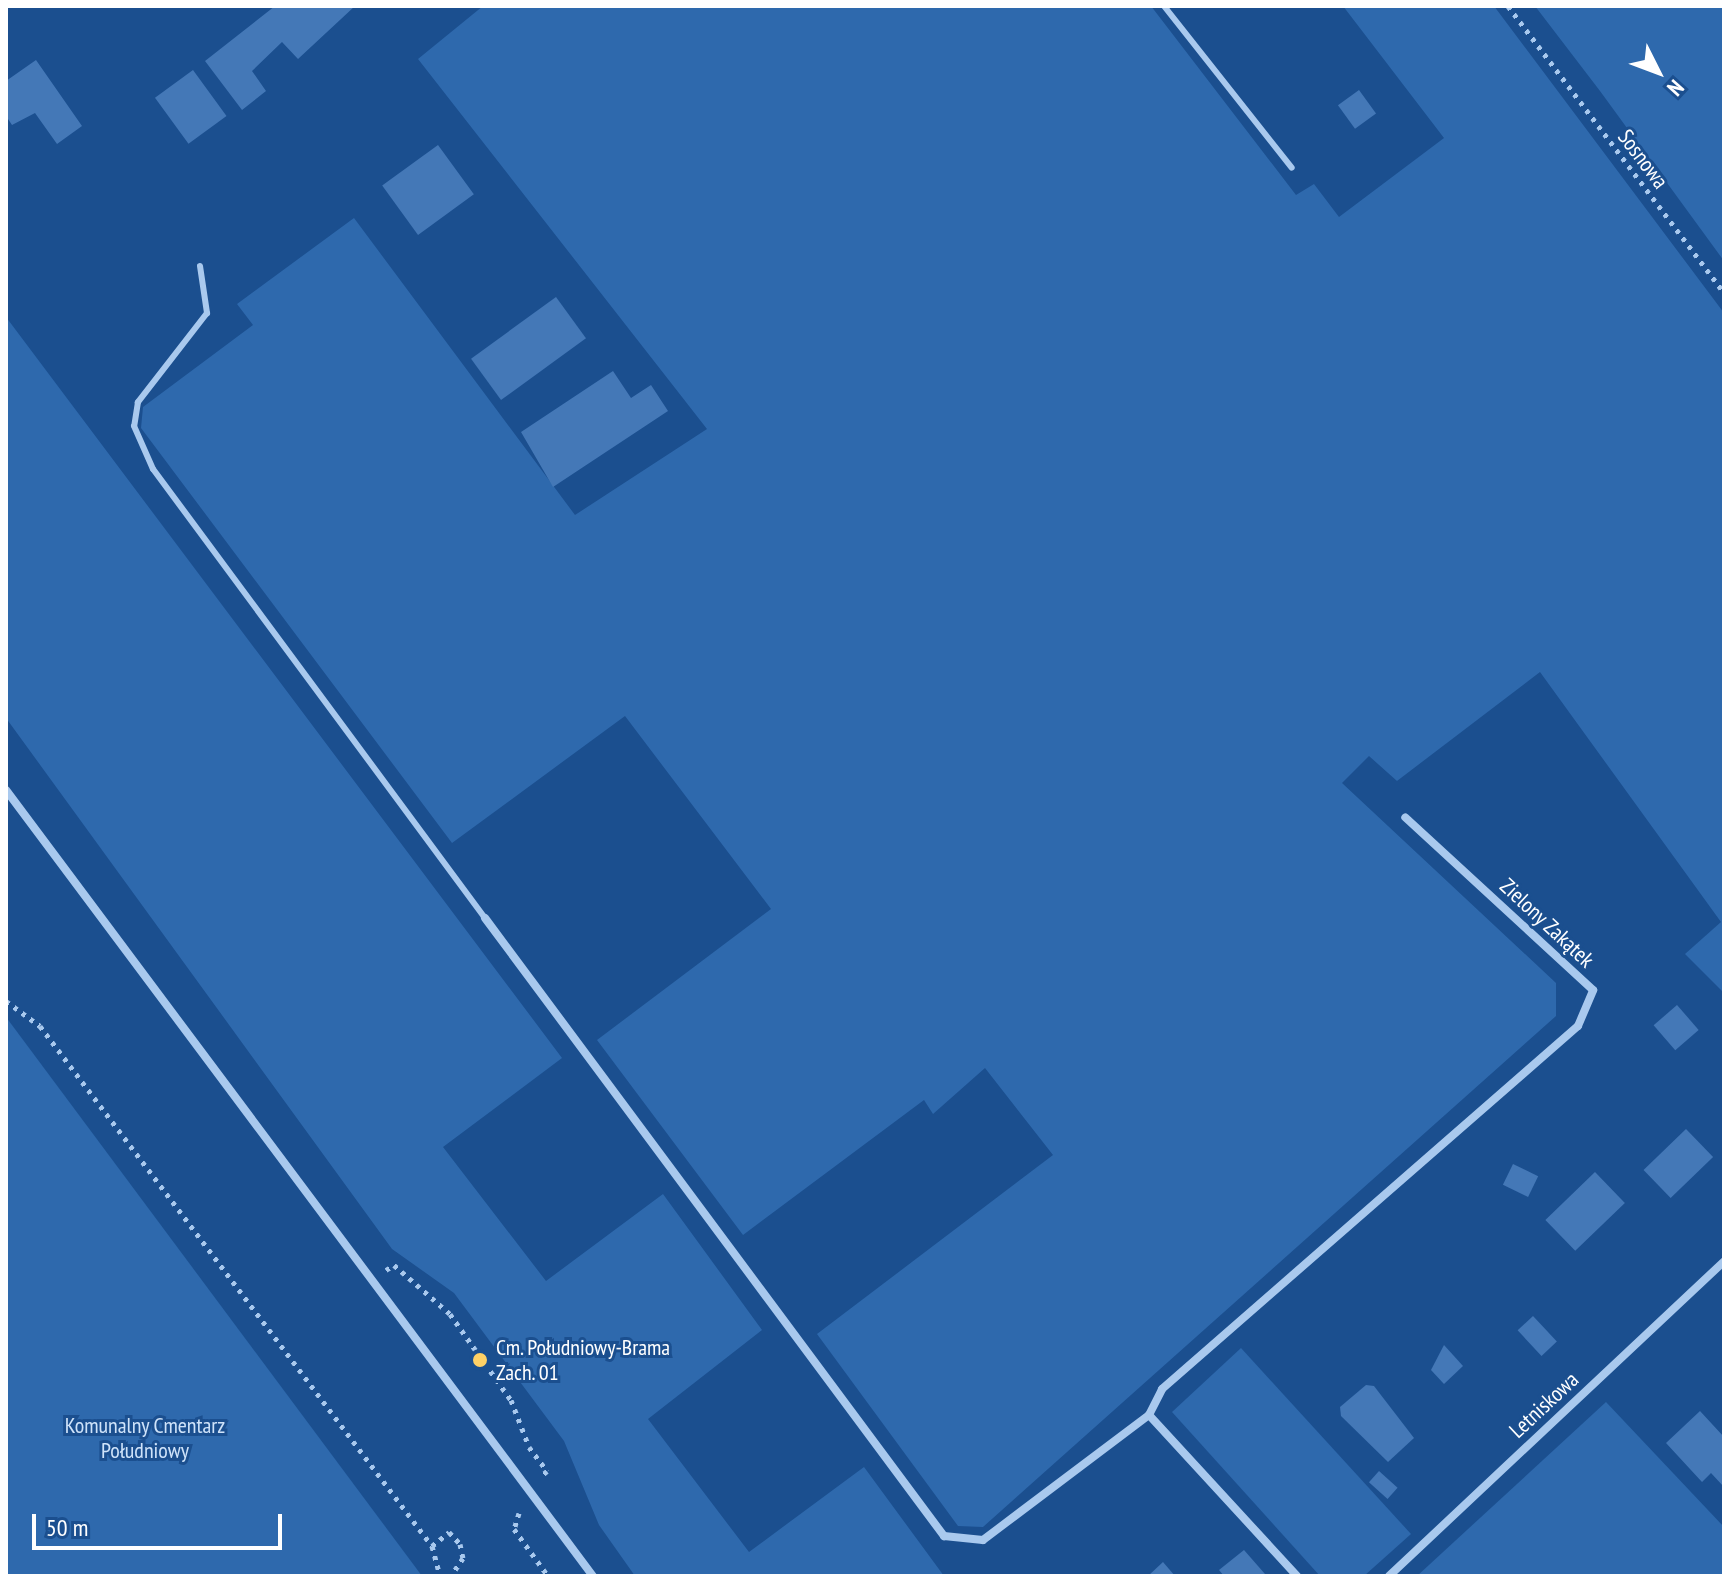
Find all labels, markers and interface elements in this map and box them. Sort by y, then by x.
north arrow [1618,32,1698,112]
text: N [1661,74,1690,102]
street label: Sosnowa [1612,124,1674,194]
street label: Zielony Zakątek [1494,873,1600,973]
place label: Cm. Południowy-Brama Zach. 01 [496,1334,672,1386]
marker: Cm. Południowy-Brama Zach. 01 [471,1351,489,1369]
street label: Letniskowa [1504,1367,1584,1443]
park label: Komunalny Cmentarz Południowy [64,1412,226,1464]
scale bar [36,1498,286,1548]
text: 50 m [46,1512,88,1543]

